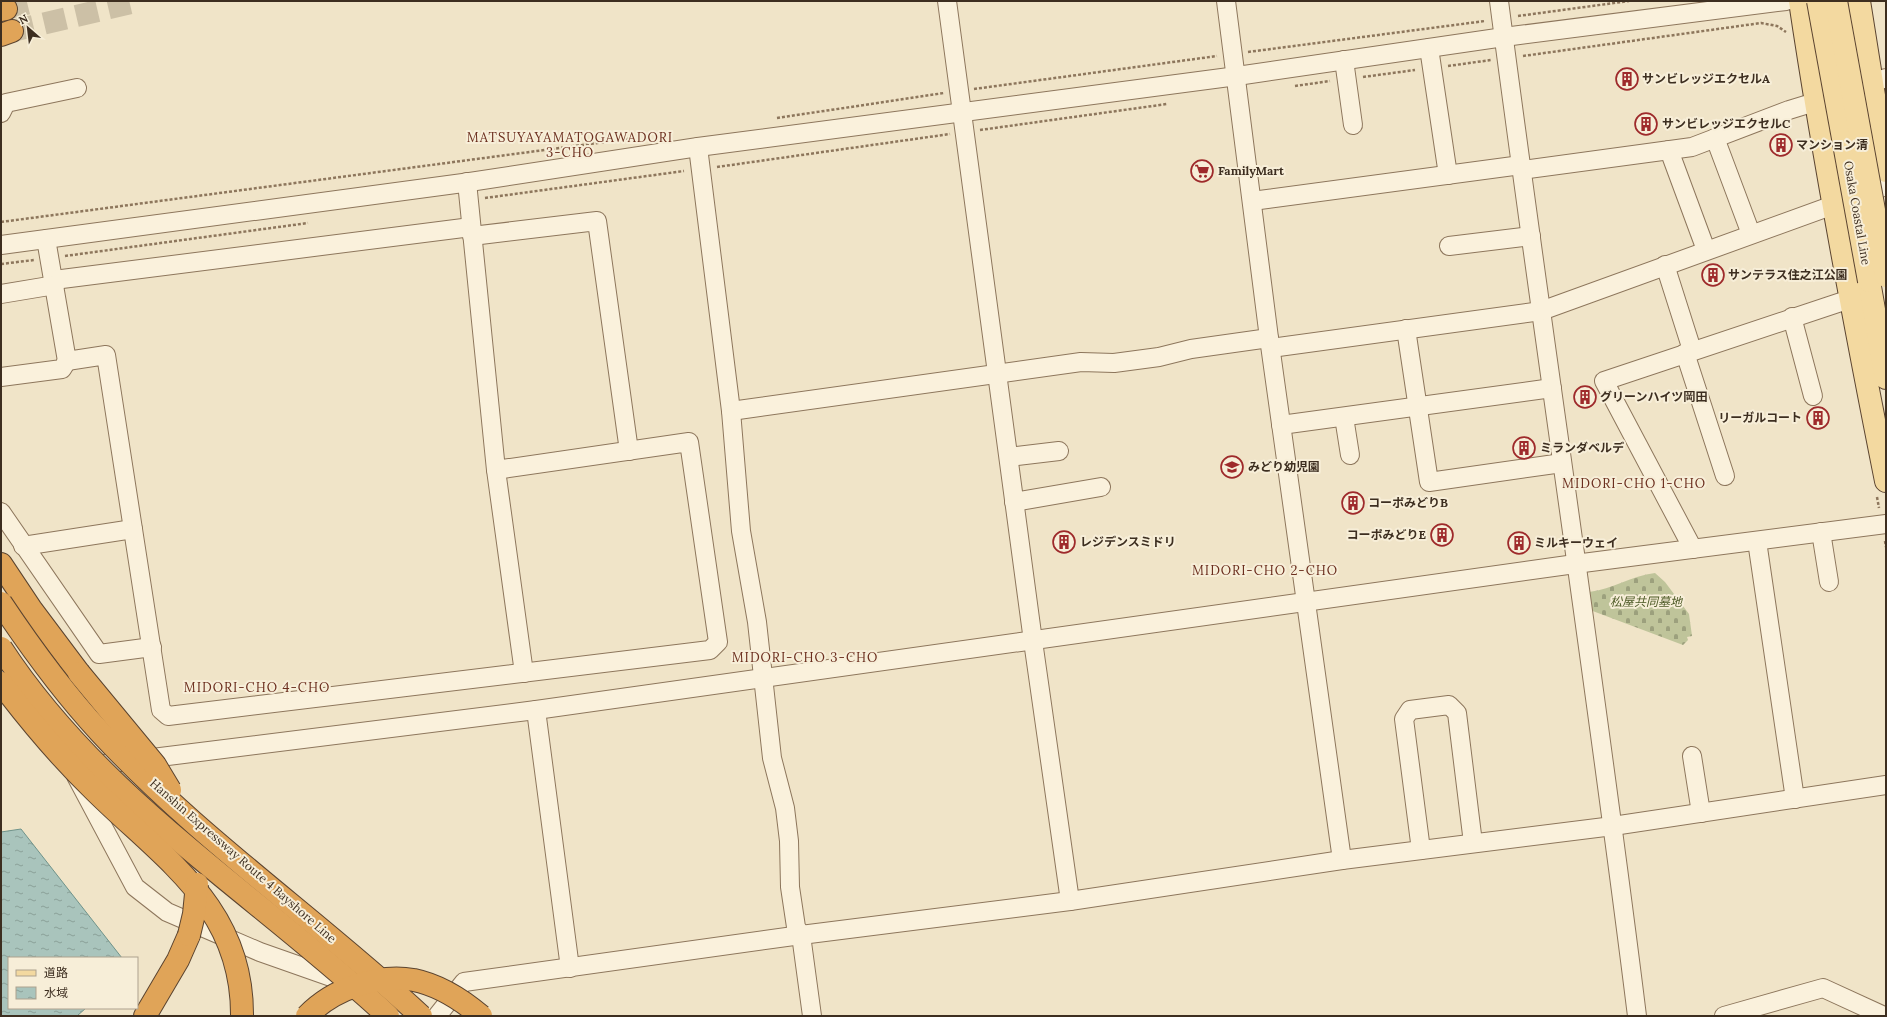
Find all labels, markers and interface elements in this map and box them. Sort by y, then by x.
north arrow [8,8,48,48]
text: N [16,11,31,27]
building icon: サンビレッジエクセルA [1614,66,1640,92]
place label: サンビレッジエクセルA [1642,71,1770,86]
building icon: サンビレッジエクセルC [1633,111,1659,137]
place label: サンビレッジエクセルC [1662,116,1791,131]
district label: MATSUYAYAMATOGAWADORI 3-CHO [467,129,673,161]
building icon: マンション清 [1768,132,1794,158]
place label: マンション清 [1796,137,1868,152]
supermarket icon: FamilyMart [1189,158,1215,184]
street label: Osaka Coastal Line [1841,160,1874,267]
place label: FamilyMart [1218,163,1285,178]
building icon: サンテラス住之江公園 [1700,262,1726,288]
place label: サンテラス住之江公園 [1728,267,1848,282]
building icon: グリーンハイツ岡田 [1572,384,1598,410]
place label: グリーンハイツ岡田 [1600,389,1707,404]
building icon: リーガルコート [1805,405,1831,431]
place label: リーガルコート [1718,410,1802,425]
building icon: ミランダベルデ [1511,435,1537,461]
place label: ミランダベルデ [1540,440,1625,455]
school or university icon: みどり幼児園 [1219,454,1245,480]
place label: みどり幼児園 [1248,459,1320,474]
district label: MIDORI-CHO 1-CHO [1562,475,1706,492]
building icon: コーポみどりB [1340,490,1366,516]
place label: コーポみどりB [1368,495,1448,510]
building icon: コーポみどりE [1429,522,1455,548]
place label: コーポみどりE [1347,527,1426,542]
building icon: レジデンスミドリ [1051,529,1077,555]
building icon: ミルキーウェイ [1506,530,1532,556]
place label: レジデンスミドリ [1080,534,1176,549]
place label: ミルキーウェイ [1534,535,1618,550]
district label: MIDORI-CHO 2-CHO [1192,562,1338,579]
park label: 松屋共同墓地 [1610,594,1684,609]
district label: MIDORI-CHO 3-CHO [732,649,878,666]
district label: MIDORI-CHO 4-CHO [184,679,330,696]
street label: Hanshin Expressway Route 4 Bayshore Line [147,776,340,946]
legend [8,957,138,1009]
text: 道路 [44,965,68,980]
text: 水域 [44,985,68,1000]

